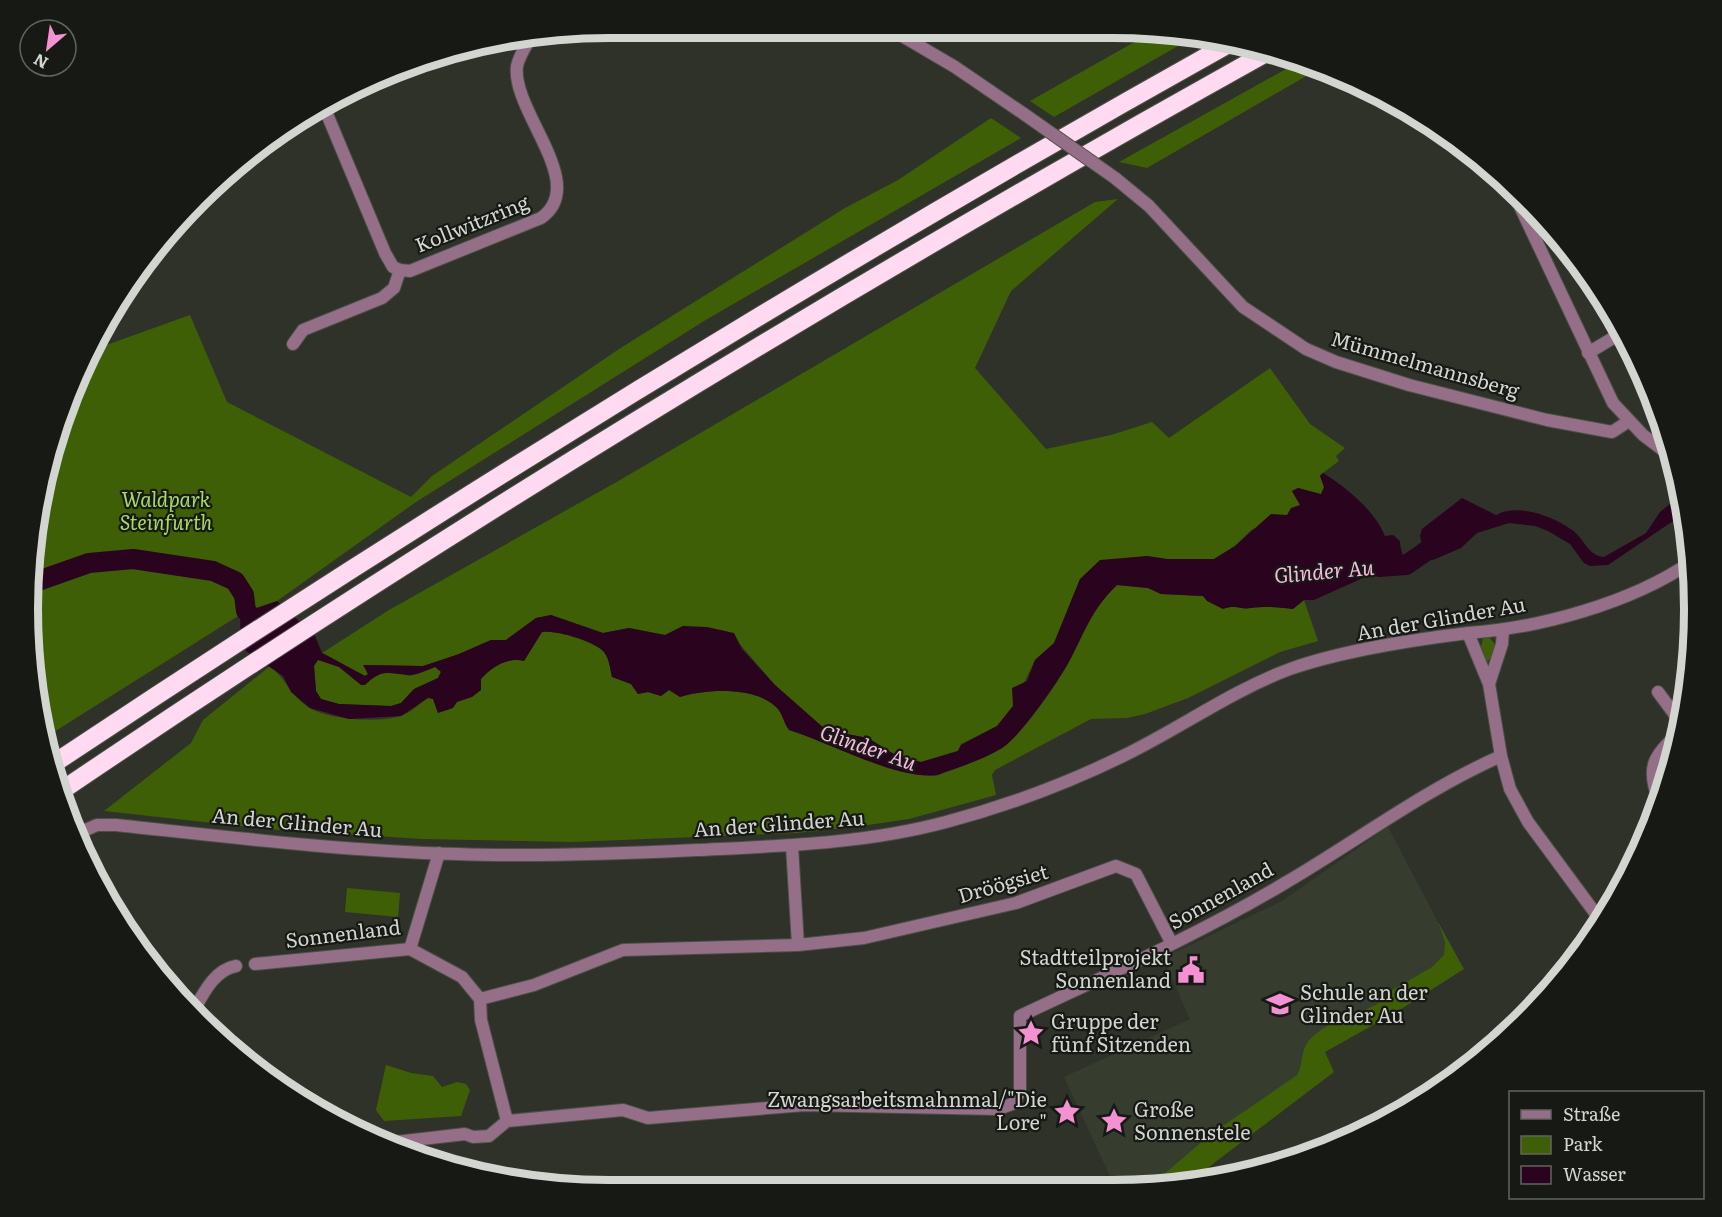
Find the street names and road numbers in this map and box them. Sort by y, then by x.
street label: Kollwitzring [410,185,534,259]
street label: Mümmelmannsberg [1328,322,1524,405]
street label: An der Glinder Au [1354,587,1528,647]
street label: An der Glinder Au [211,799,384,843]
street label: An der Glinder Au [693,801,866,843]
street label: Sonnenland [1162,853,1278,935]
street label: Dröögsiet [954,855,1051,909]
street label: Sonnenland [284,910,402,954]

